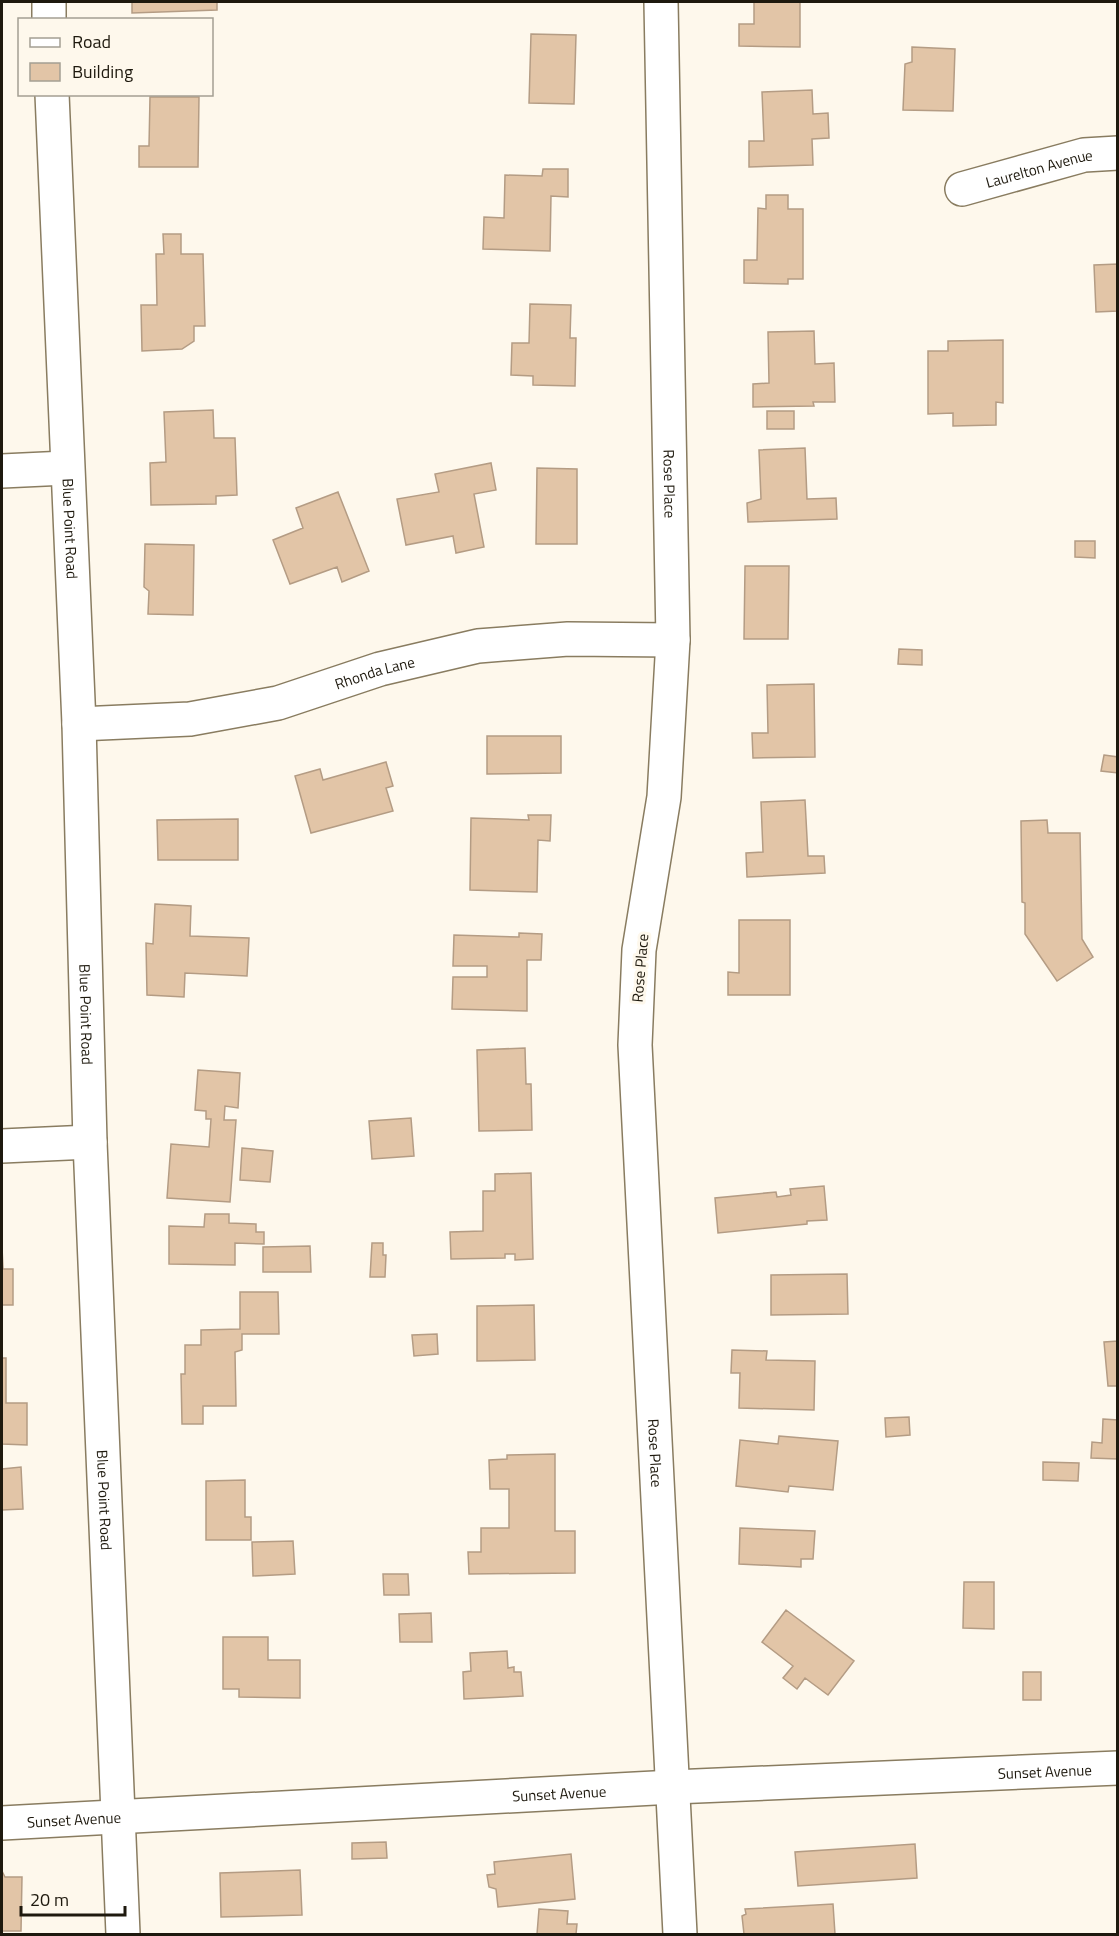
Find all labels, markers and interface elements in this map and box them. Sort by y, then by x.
legend [18,18,213,96]
text: Road [72,28,111,55]
text: Building [72,58,133,85]
street label: Laurelton Avenue [983,143,1093,193]
street label: Rose Place [658,449,682,519]
street label: Blue Point Road [57,478,84,579]
street label: Rhonda Lane [332,650,417,695]
street label: Rose Place [626,933,654,1003]
street label: Blue Point Road [74,964,99,1065]
street label: Rose Place [642,1418,669,1488]
street label: Blue Point Road [91,1449,119,1551]
street label: Sunset Avenue [997,1758,1092,1785]
street label: Sunset Avenue [512,1779,607,1807]
street label: Sunset Avenue [26,1805,122,1833]
scale bar [21,1879,124,1917]
text: 20 m [30,1886,69,1913]

